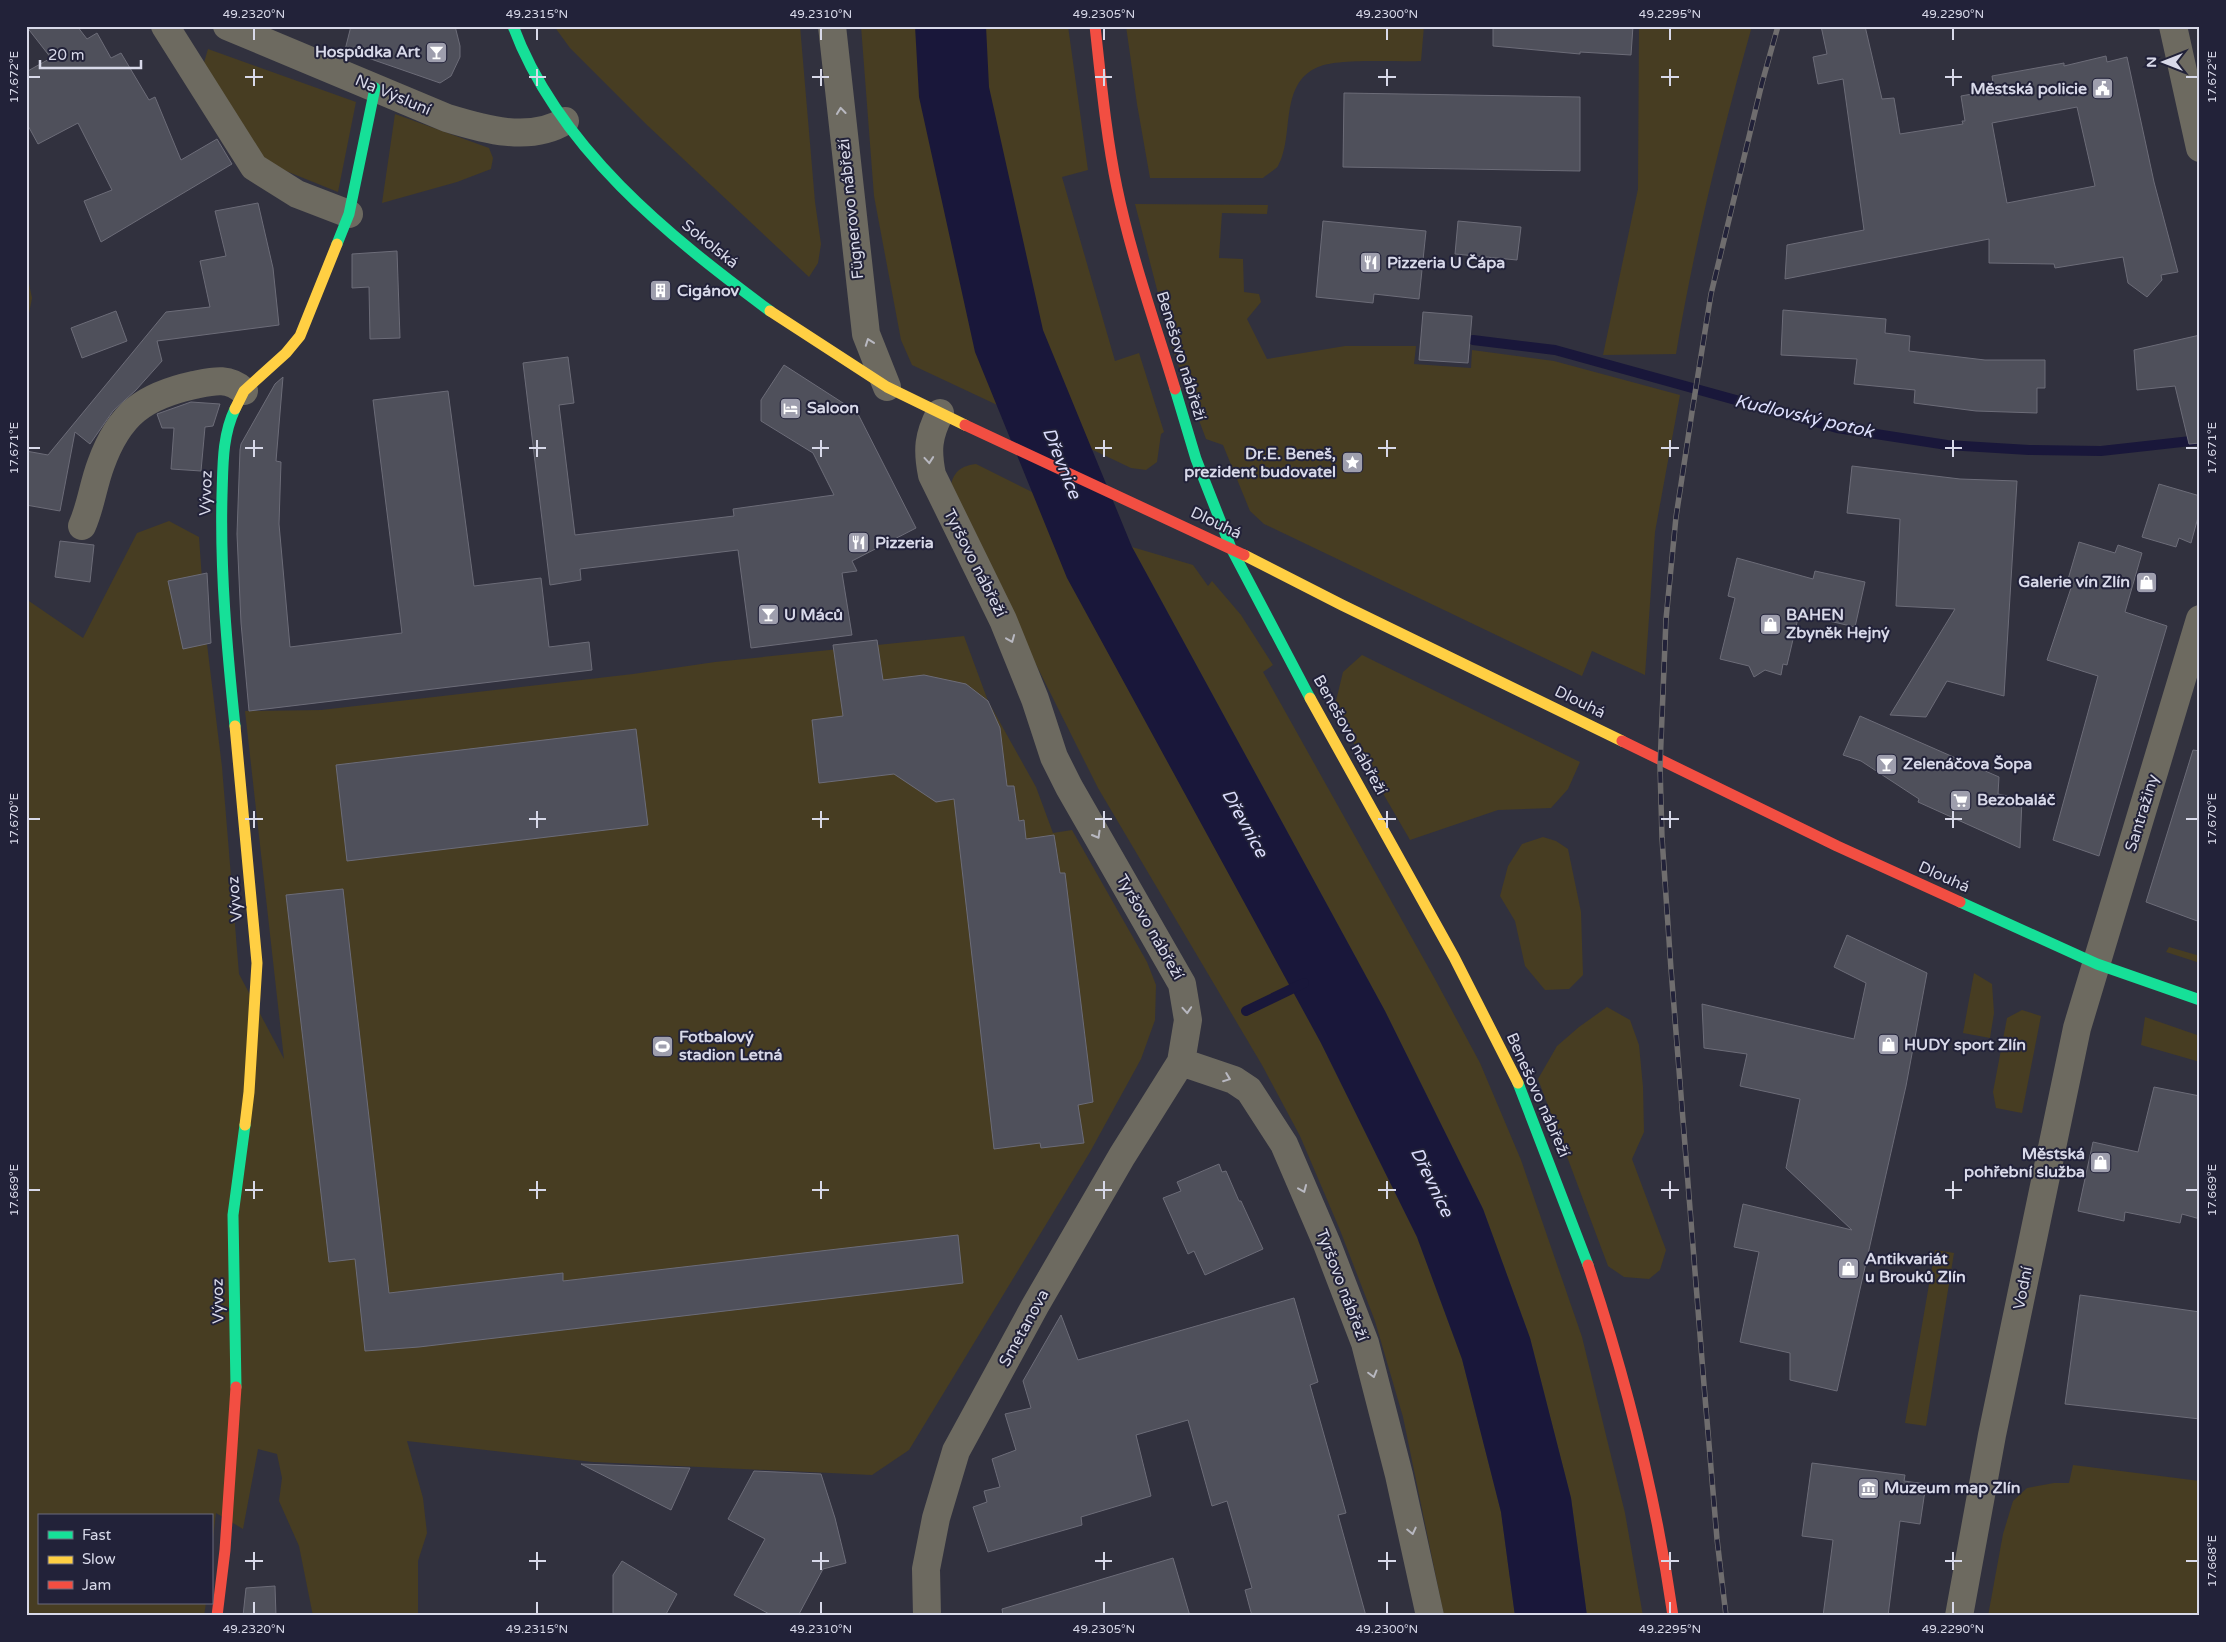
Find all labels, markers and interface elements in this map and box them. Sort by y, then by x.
text: 49.2320°N [223,7,285,21]
text: 49.2315°N [506,7,568,21]
text: 49.2310°N [790,7,852,21]
text: 49.2305°N [1073,7,1135,21]
text: 49.2300°N [1356,7,1418,21]
text: 49.2295°N [1639,7,1701,21]
text: 49.2290°N [1922,7,1984,21]
scale bar [40,38,141,70]
north arrow [2138,38,2188,88]
bar icon: Hospůdka Art [424,40,448,64]
place label: Hospůdka Art [315,42,421,62]
text: 20 m [48,46,85,64]
text: 17.672°E [7,50,21,103]
text: 17.672°E [2205,50,2219,103]
text: N [2143,56,2160,68]
street label: Na Výsluní [352,70,434,120]
public building icon: Městská policie [2091,77,2115,101]
place label: Městská policie [1970,79,2087,99]
one-way arrow [836,107,847,115]
street label: Fügnerovo nábřeží [834,138,868,280]
street label: Sokolská [678,215,742,273]
restaurant icon: Pizzeria U Čápa [1359,251,1383,275]
place label: Pizzeria U Čápa [1387,253,1505,273]
building icon: Cigánov [649,279,673,303]
place label: Cigánov [677,281,740,301]
street label: Benešovo nábřeží [1152,289,1210,423]
one-way arrow [865,338,875,347]
water label: Kudlovský potok [1732,389,1877,443]
hotel icon: Saloon [779,396,803,420]
place label: Saloon [807,398,859,418]
text: 17.671°E [7,421,21,474]
text: 17.671°E [2205,421,2219,474]
water label: Dřevnice [1038,424,1087,503]
place label: Dr.E. Beneš, prezident budovatel [1184,444,1336,482]
place icon: Dr.E. Beneš, prezident budovatel [1340,451,1364,475]
one-way arrow [924,456,935,464]
street label: Vývoz [195,470,217,516]
street label: Dlouhá [1187,503,1245,543]
street label: Tyršovo nábřeží [939,506,1011,620]
restaurant icon: Pizzeria [847,531,871,555]
place label: Pizzeria [875,533,934,553]
shop icon: Galerie vín Zlín [2134,570,2158,594]
place label: Galerie vín Zlín [2018,572,2130,592]
bar icon: U Máců [756,603,780,627]
place label: U Máců [784,605,843,625]
place label: BAHEN Zbyněk Hejný [1786,605,1890,643]
shop icon: BAHEN Zbyněk Hejný [1758,612,1782,636]
one-way arrow [1005,634,1015,642]
street label: Benešovo nábřeží [1309,671,1391,799]
street label: Dlouhá [1551,681,1609,723]
bar icon: Zelenáčova Šopa [1875,752,1899,776]
place label: Zelenáčova Šopa [1903,754,2032,774]
street label: Santražiny [2121,772,2163,854]
water label: Dřevnice [1217,785,1273,862]
supermarket icon: Bezobaláč [1949,788,1973,812]
place label: Bezobaláč [1977,790,2056,810]
text: 17.670°E [7,792,21,845]
text: 17.670°E [2205,792,2219,845]
one-way arrow [1091,830,1101,839]
street label: Dlouhá [1915,857,1973,897]
street label: Tyršovo nábřeží [1112,871,1188,983]
street label: Vývoz [223,875,247,923]
one-way arrow [1181,1006,1192,1014]
place label: Fotbalový stadion Letná [679,1027,783,1065]
street label: Benešovo nábřeží [1502,1030,1574,1160]
shop icon: HUDY sport Zlín [1876,1033,1900,1057]
sports icon: Fotbalový stadion Letná [651,1034,675,1058]
place label: HUDY sport Zlín [1904,1035,2026,1055]
one-way arrow [1222,1072,1231,1082]
water label: Dřevnice [1406,1144,1459,1221]
place label: Městská pohřební služba [1964,1144,2085,1182]
shop icon: Městská pohřební služba [2089,1151,2113,1175]
text: 17.669°E [7,1163,21,1216]
text: 17.669°E [2205,1163,2219,1216]
one-way arrow [1297,1184,1308,1193]
street label: Tyršovo nábřeží [1311,1226,1373,1344]
place label: Antikvariát u Brouků Zlín [1865,1249,1966,1287]
shop icon: Antikvariát u Brouků Zlín [1837,1256,1861,1280]
street label: Vodní [2009,1265,2037,1311]
street label: Vývoz [208,1278,228,1324]
street label: Smetanova [995,1286,1053,1370]
one-way arrow [1367,1369,1378,1378]
museum icon: Muzeum map Zlín [1856,1476,1880,1500]
place label: Muzeum map Zlín [1884,1478,2020,1498]
legend [38,1514,212,1604]
text: Fast [82,1526,112,1544]
one-way arrow [1406,1527,1417,1536]
text: 17.668°E [2205,1534,2219,1587]
text: Slow [82,1550,116,1568]
text: Jam [82,1576,111,1594]
text: 49.2320°N [223,1622,285,1636]
text: 49.2315°N [506,1622,568,1636]
text: 49.2310°N [790,1622,852,1636]
text: 49.2305°N [1073,1622,1135,1636]
text: 49.2300°N [1356,1622,1418,1636]
text: 49.2295°N [1639,1622,1701,1636]
text: 49.2290°N [1922,1622,1984,1636]

